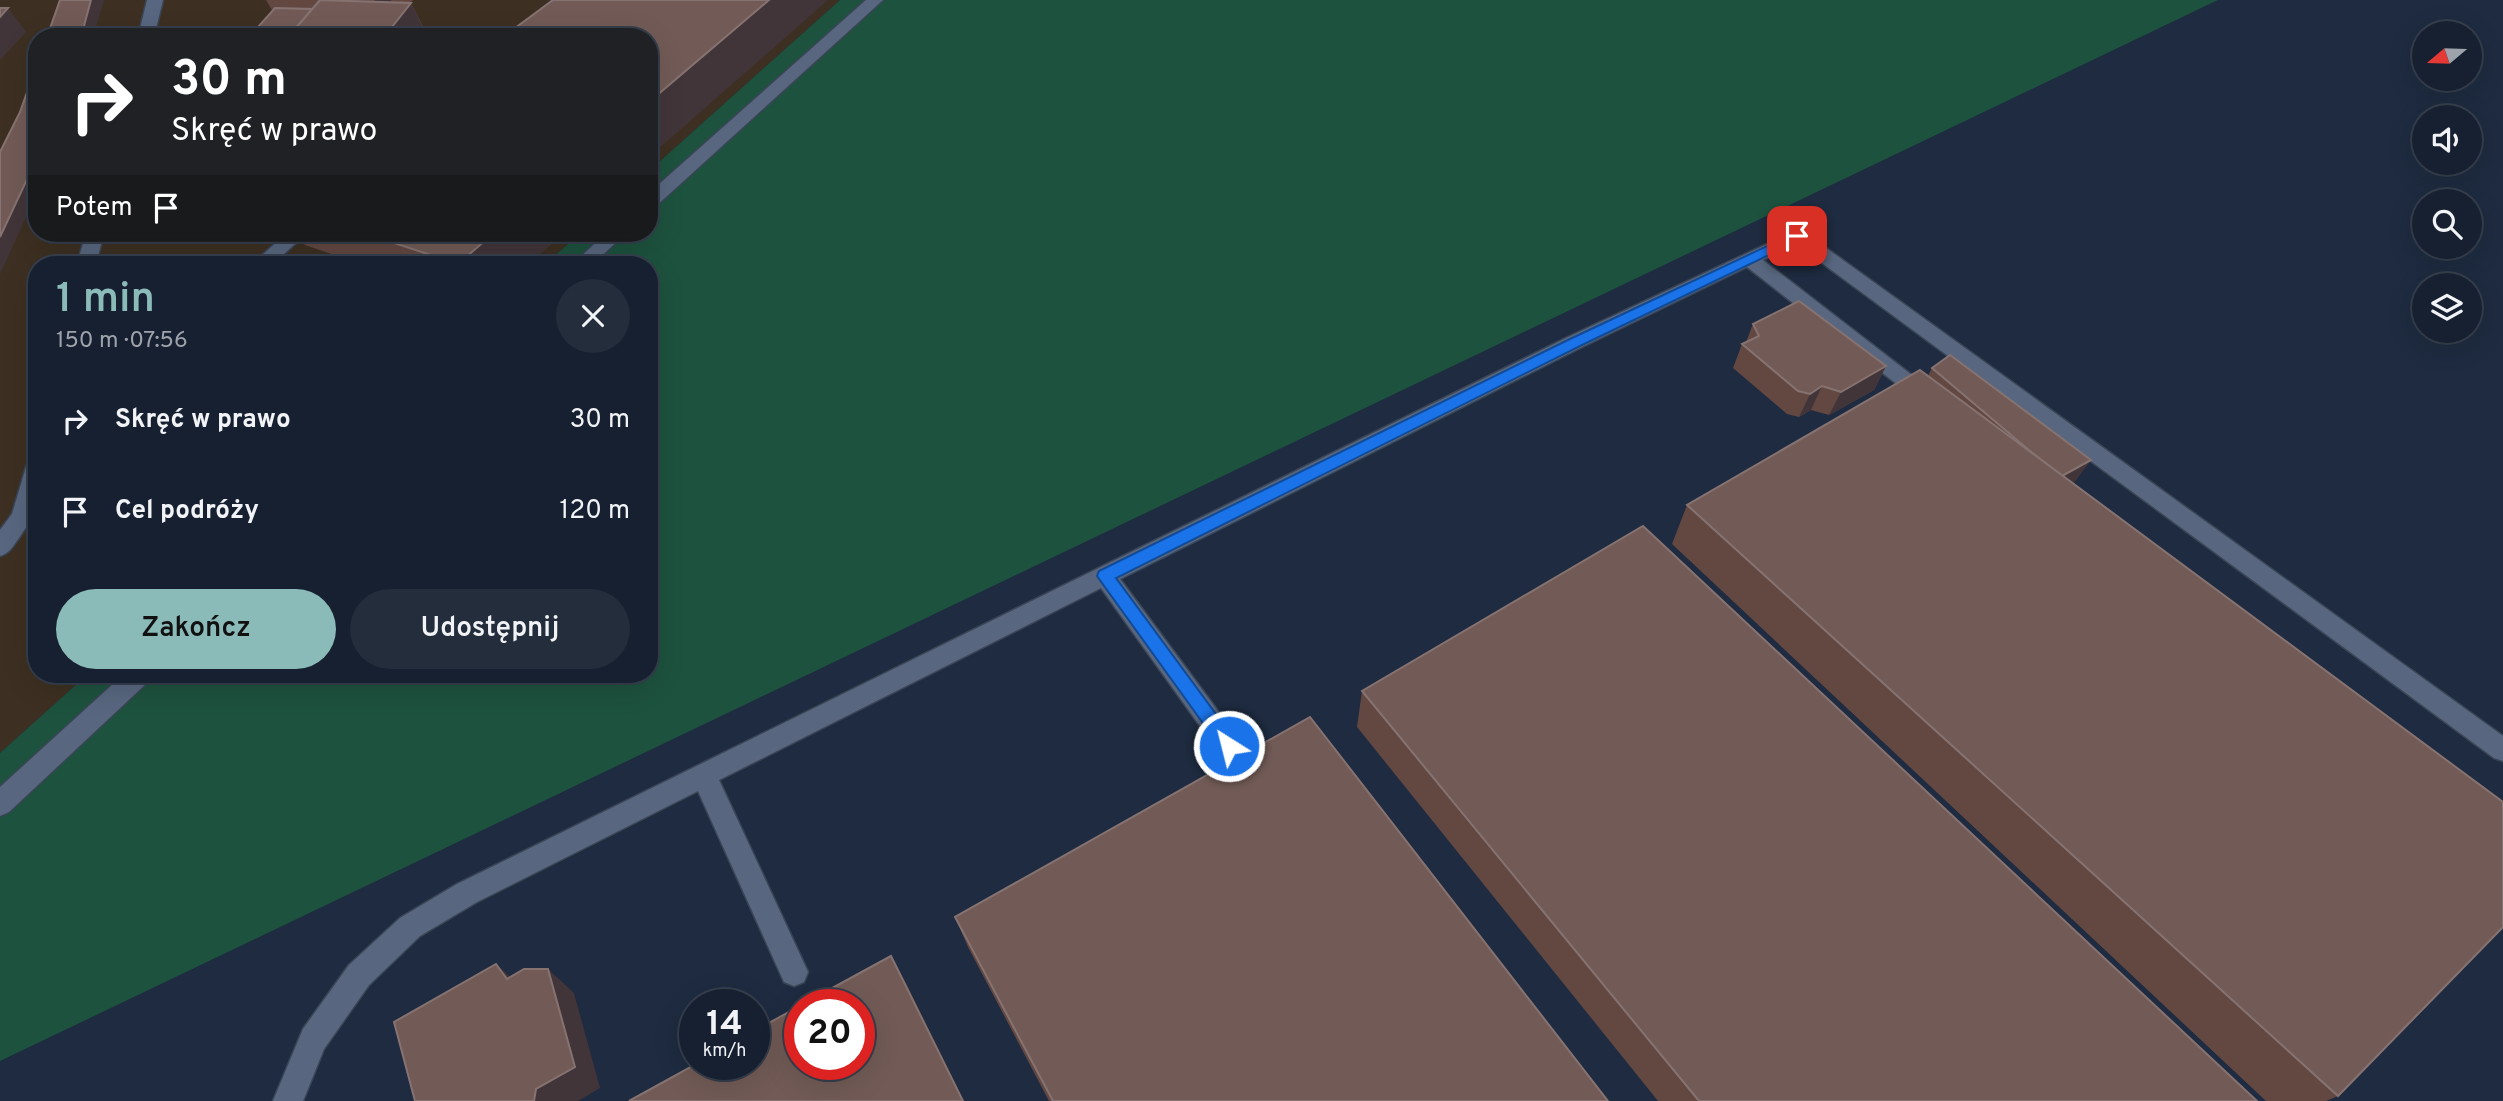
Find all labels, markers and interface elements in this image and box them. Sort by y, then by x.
north arrow [2412,21,2482,91]
map controls [2412,21,2482,343]
text: 30 m [171,51,287,113]
icon: right [56,56,147,147]
button: sound [2412,105,2482,175]
text: Skręć w prawo [171,112,377,152]
icon: arrive [147,189,185,227]
button: search [2412,189,2482,259]
text: Potem [56,192,133,225]
pin [1767,206,1827,266]
icon: arrive [1778,217,1816,255]
button: layers [2412,273,2482,343]
text: 1 min [56,274,155,327]
button: close [556,279,630,353]
text: 150 m · 07:56 [56,327,188,356]
icon: right [56,402,94,440]
text: Skręć w prawo [115,404,291,437]
text: 30 m [570,404,630,437]
icon: arrive [56,493,94,531]
text: Cel podróży [115,495,259,528]
text: 120 m [560,495,630,528]
button: Zakończ [56,589,336,669]
button: Udostępnij [350,589,630,669]
position arrow [1192,709,1266,783]
speed limit sign: 20 [784,989,875,1080]
text: 14 [706,1003,743,1047]
text: km/h [703,1040,746,1063]

